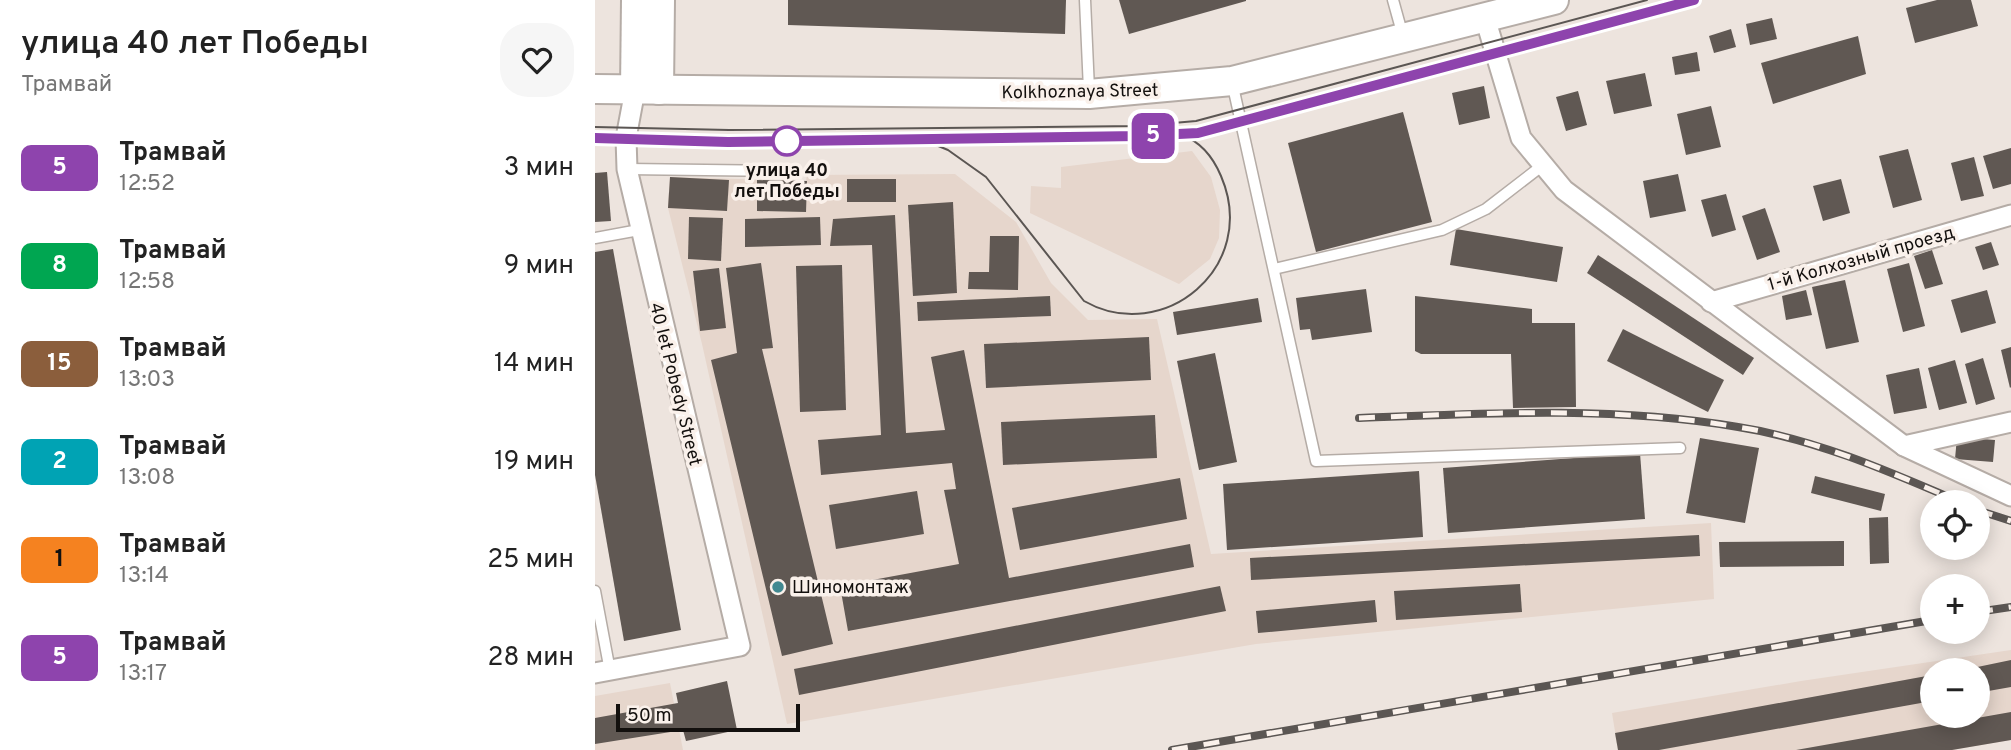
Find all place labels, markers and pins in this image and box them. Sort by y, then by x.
marker: улица 40 лет Победы [772,126,802,156]
place label: улица 40 лет Победы [734,160,840,204]
place label: Шиномонтаж [792,577,909,600]
marker: Шиномонтаж [770,579,786,595]

